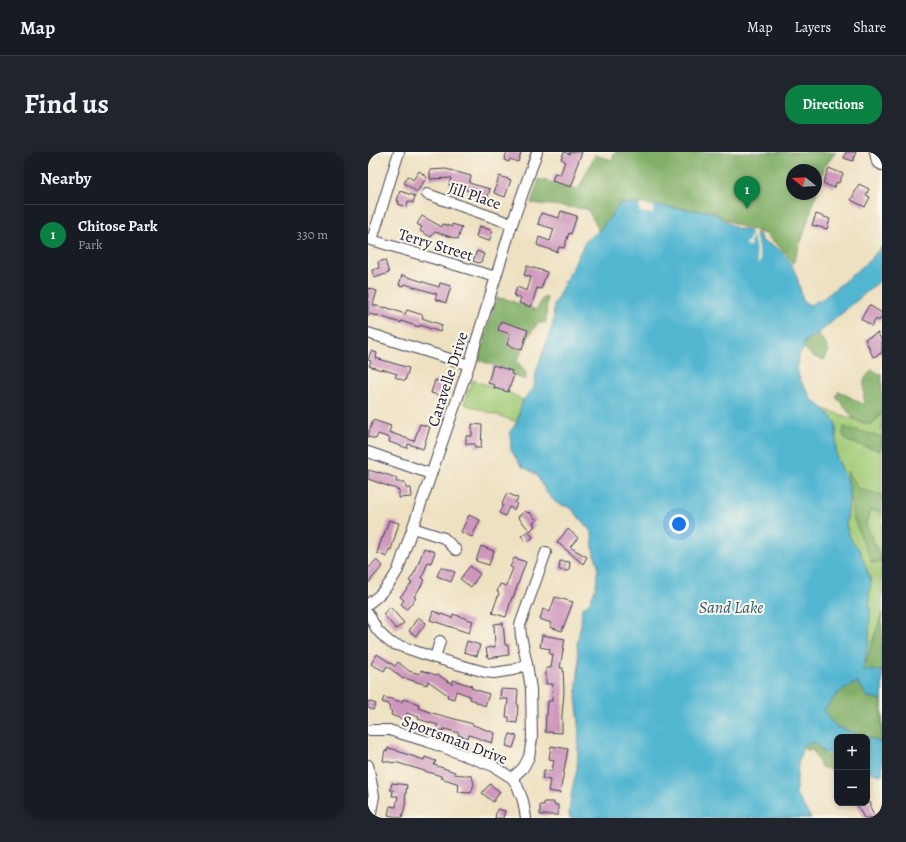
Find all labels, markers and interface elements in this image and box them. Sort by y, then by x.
text: Map [20,15,55,41]
text: Map [747,18,773,37]
text: Layers [795,18,831,37]
text: Share [853,18,886,37]
text: Find us [24,85,109,123]
button: Directions [785,85,882,124]
north arrow [786,164,822,200]
text: Nearby [40,167,91,190]
pin: 1 [734,176,760,209]
street label: Jill Place [445,177,504,215]
text: Chitose Park [78,216,158,236]
street label: Terry Street [396,223,476,267]
text: 1 [51,226,55,243]
text: 330 m [297,226,328,243]
text: Park [78,236,102,253]
street label: Caravelle Drive [422,329,474,430]
your location [669,514,689,534]
water label: Sand Lake [699,596,763,619]
street label: Sportsman Drive [399,710,511,770]
map controls [834,734,870,806]
button: + [834,734,870,770]
button: − [834,770,870,806]

